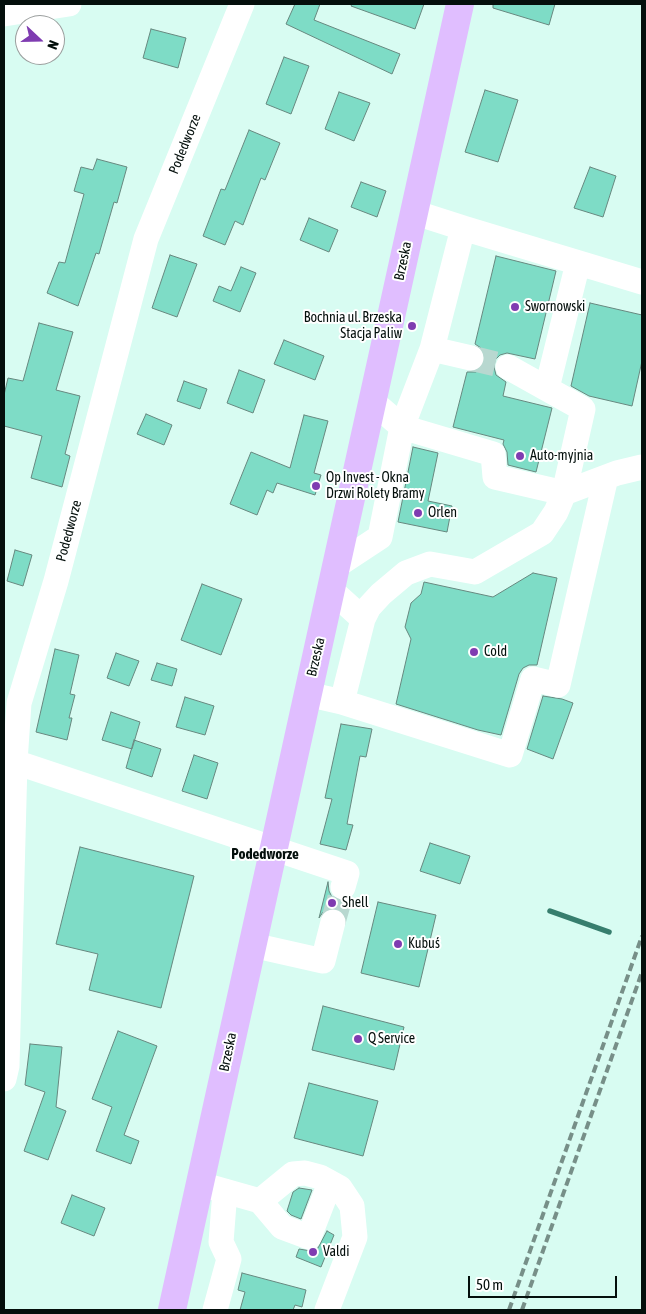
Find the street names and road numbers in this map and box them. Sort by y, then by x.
street label: Podedworze [165,112,205,176]
street label: Brzeska [391,240,415,282]
street label: Podedworze [53,498,85,564]
street label: Brzeska [303,636,329,678]
street label: Brzeska [216,1031,240,1073]

